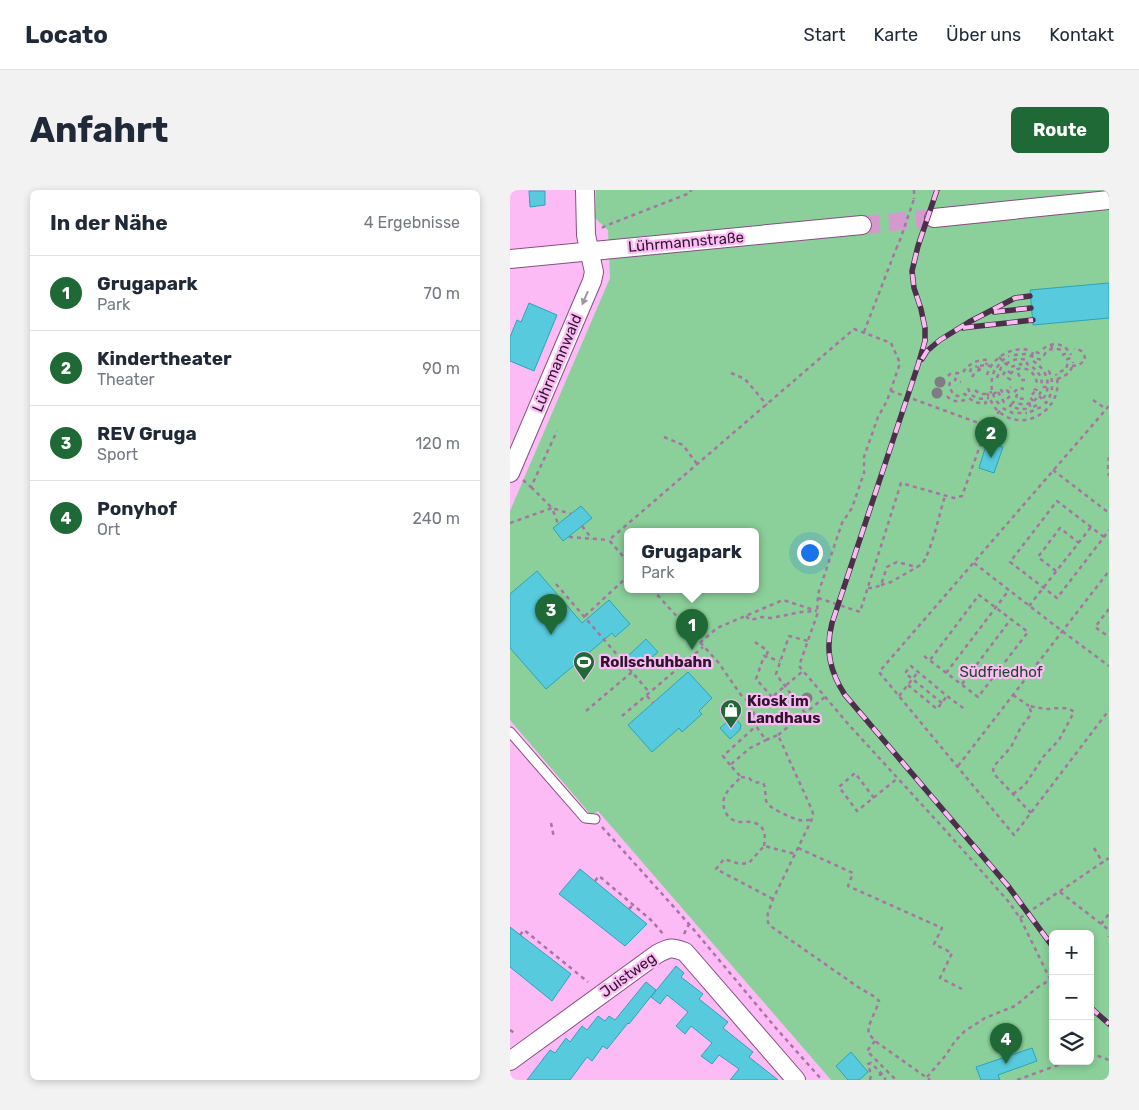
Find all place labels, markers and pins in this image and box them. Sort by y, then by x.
pin: 2 [975,417,1007,458]
pin: 3 [535,594,567,635]
pin: 1 [676,609,708,650]
sports icon: Rollschuhbahn [572,650,596,681]
place label: Rollschuhbahn [600,653,712,671]
place label: Kiosk im Landhaus [747,692,820,727]
shop icon: Kiosk im Landhaus [719,698,743,729]
pin: 4 [990,1023,1022,1064]

